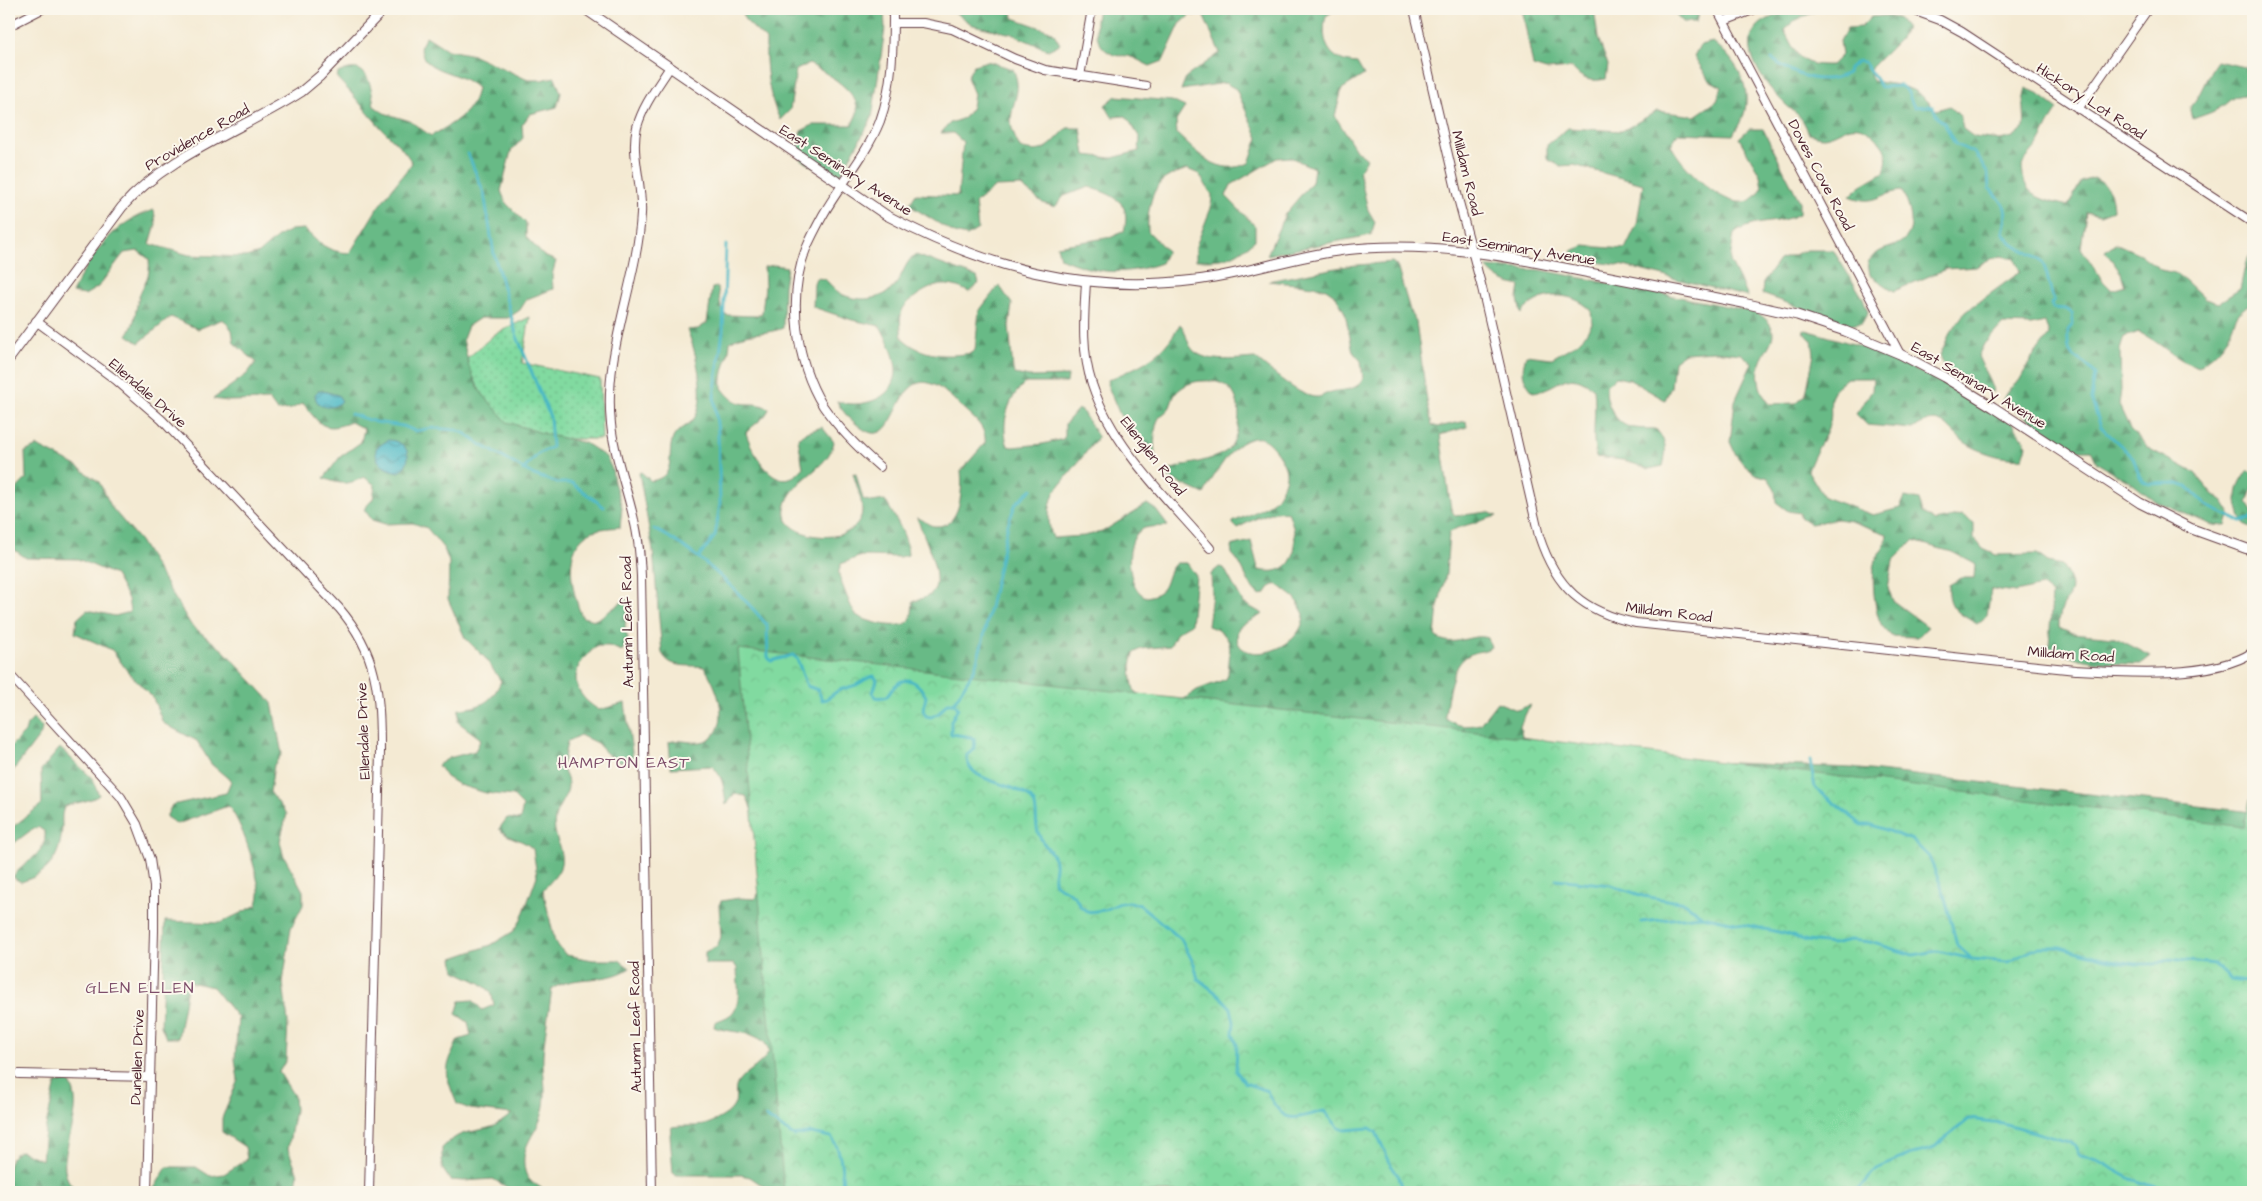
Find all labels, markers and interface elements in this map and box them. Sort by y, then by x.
street label: Hickory Lot Road [2031,58,2150,146]
street label: Providence Road [141,99,254,176]
street label: Doves Cove Road [1782,116,1859,235]
street label: East Seminary Avenue [775,120,916,222]
street label: Milldam Road [1446,128,1487,218]
street label: East Seminary Avenue [1441,226,1597,272]
street label: East Seminary Avenue [1907,337,2050,435]
street label: Ellendale Drive [104,354,191,433]
street label: Ellenglen Road [1114,412,1190,501]
street label: Autumn Leaf Road [616,556,639,688]
street label: Milldam Road [1625,597,1714,628]
street label: Milldam Road [2027,641,2115,668]
street label: Ellendale Drive [351,682,376,780]
district label: HAMPTON EAST [558,752,690,774]
street label: Autumn Leaf Road [624,961,647,1093]
district label: GLEN ELLEN [85,977,195,999]
street label: Dunellen Drive [125,1009,150,1105]

